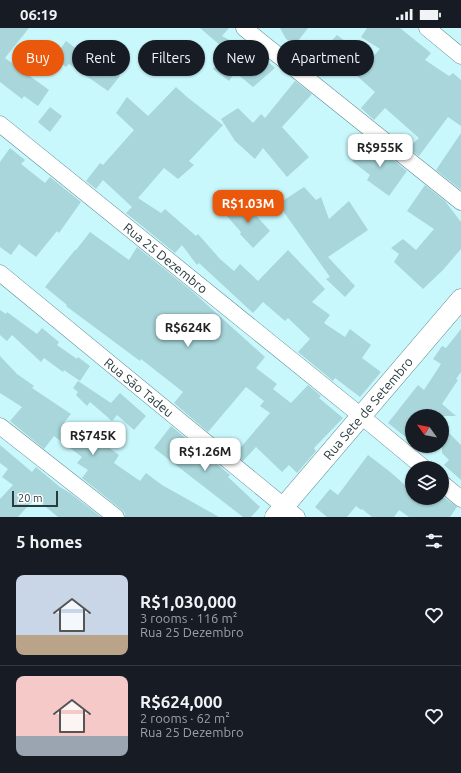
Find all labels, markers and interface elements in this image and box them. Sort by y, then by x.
text: 06:19 [20,6,58,23]
chip: Buy [12,40,64,76]
chip: Rent [72,40,130,76]
chip: Filters [138,40,205,76]
chip: New [213,40,269,76]
chip: Apartment [277,40,374,76]
pin: R$955K [347,134,413,168]
text: R$955K [357,140,403,154]
pin: R$1.03M [211,190,285,224]
text: R$1.03M [222,196,274,210]
street label: Rua 25 Dezembro [121,220,210,296]
pin: R$624K [155,314,221,348]
text: R$624K [165,320,211,334]
street label: Rua Sete de Setembro [320,354,415,462]
street label: Rua São Tadeu [102,355,176,420]
north arrow [405,409,449,453]
map controls [405,409,449,505]
pin: R$745K [60,422,126,456]
text: R$745K [70,428,116,442]
pin: R$1.26M [168,438,242,472]
text: R$1.26M [179,444,231,458]
button: layers [405,461,449,505]
scale bar [12,489,58,508]
text: 20 m [18,492,42,504]
icon: filters [423,530,445,552]
text: 5 homes [16,532,82,551]
icon: home [48,591,96,639]
text: R$1,030,000 [140,592,236,611]
icon: heart [423,604,445,626]
text: 3 rooms · 116 m² [140,611,237,625]
text: Rua 25 Dezembro [140,625,244,639]
icon: home [48,692,96,740]
text: R$624,000 [140,692,222,711]
icon: heart [423,705,445,727]
text: 2 rooms · 62 m² [140,711,230,725]
text: Rua 25 Dezembro [140,725,244,739]

